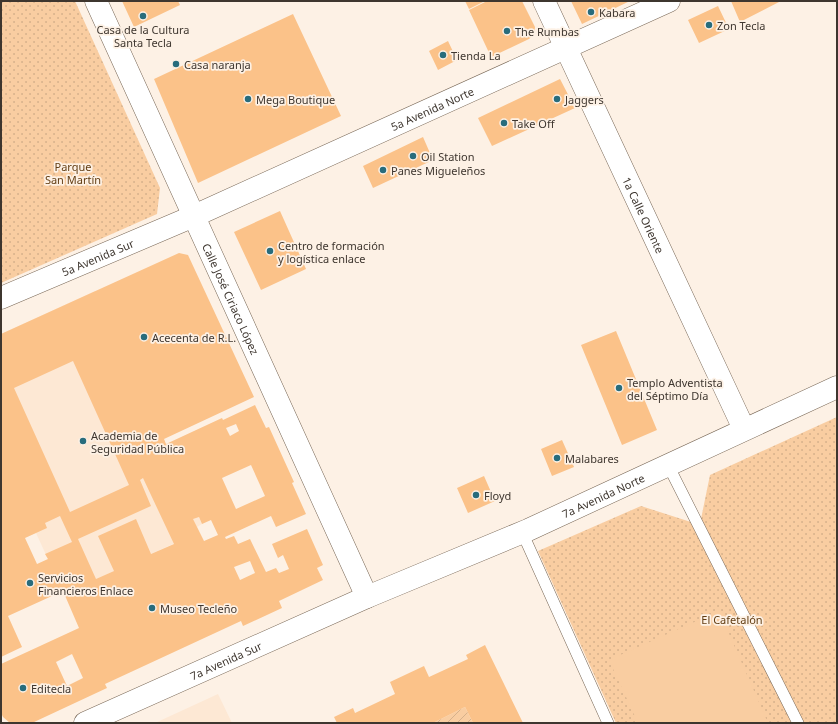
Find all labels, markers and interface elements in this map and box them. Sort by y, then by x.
place label: Kabara [599,5,635,20]
marker: Kabara [586,7,596,17]
marker: Casa de la Cultura Santa Tecla [138,11,148,21]
place label: Zon Tecla [717,18,765,33]
marker: Zon Tecla [704,20,714,30]
place label: Casa de la Cultura Santa Tecla [97,22,189,50]
place label: The Rumbas [515,24,579,39]
marker: The Rumbas [502,26,512,36]
place label: Tienda La [451,48,501,63]
marker: Tienda La [438,50,448,60]
place label: Casa naranja [184,57,251,72]
marker: Casa naranja [171,59,181,69]
street label: 5a Avenida Norte [388,83,476,134]
place label: Mega Boutique [256,92,335,107]
place label: Jaggers [564,92,604,107]
marker: Mega Boutique [243,94,253,104]
marker: Jaggers [552,94,562,104]
place label: Take Off [512,116,556,131]
marker: Take Off [499,118,509,128]
place label: Oil Station [421,149,475,164]
marker: Oil Station [408,151,418,161]
park label: Parque San Martín [45,159,101,187]
place label: Panes Migueleños [391,163,485,178]
marker: Panes Migueleños [378,165,388,175]
street label: 1a Calle Oriente [620,174,668,255]
street label: 5a Avenida Sur [59,235,136,279]
place label: Centro de formación y logística enlace [278,238,385,266]
street label: Calle José Ciriaco López [200,241,263,357]
marker: Centro de formación y logística enlace [265,246,275,256]
place label: Acecenta de R.L. [152,330,236,345]
marker: Acecenta de R.L. [139,332,149,342]
place label: Templo Adventista del Séptimo Día [627,375,723,403]
marker: Templo Adventista del Séptimo Día [614,383,624,393]
place label: Academia de Seguridad Pública [91,428,184,456]
marker: Academia de Seguridad Pública [78,436,88,446]
place label: Malabares [565,451,619,466]
marker: Malabares [552,453,562,463]
street label: 7a Avenida Norte [559,470,647,521]
place label: Floyd [484,488,511,503]
marker: Floyd [471,490,481,500]
place label: Servicios Financieros Enlace [38,570,133,598]
marker: Servicios Financieros Enlace [25,578,35,588]
place label: Museo Tecleño [160,601,237,616]
marker: Museo Tecleño [147,603,157,613]
park label: El Cafetalón [701,612,763,627]
street label: 7a Avenida Sur [187,637,264,683]
place label: Editecla [31,681,71,696]
marker: Editecla [18,683,28,693]

